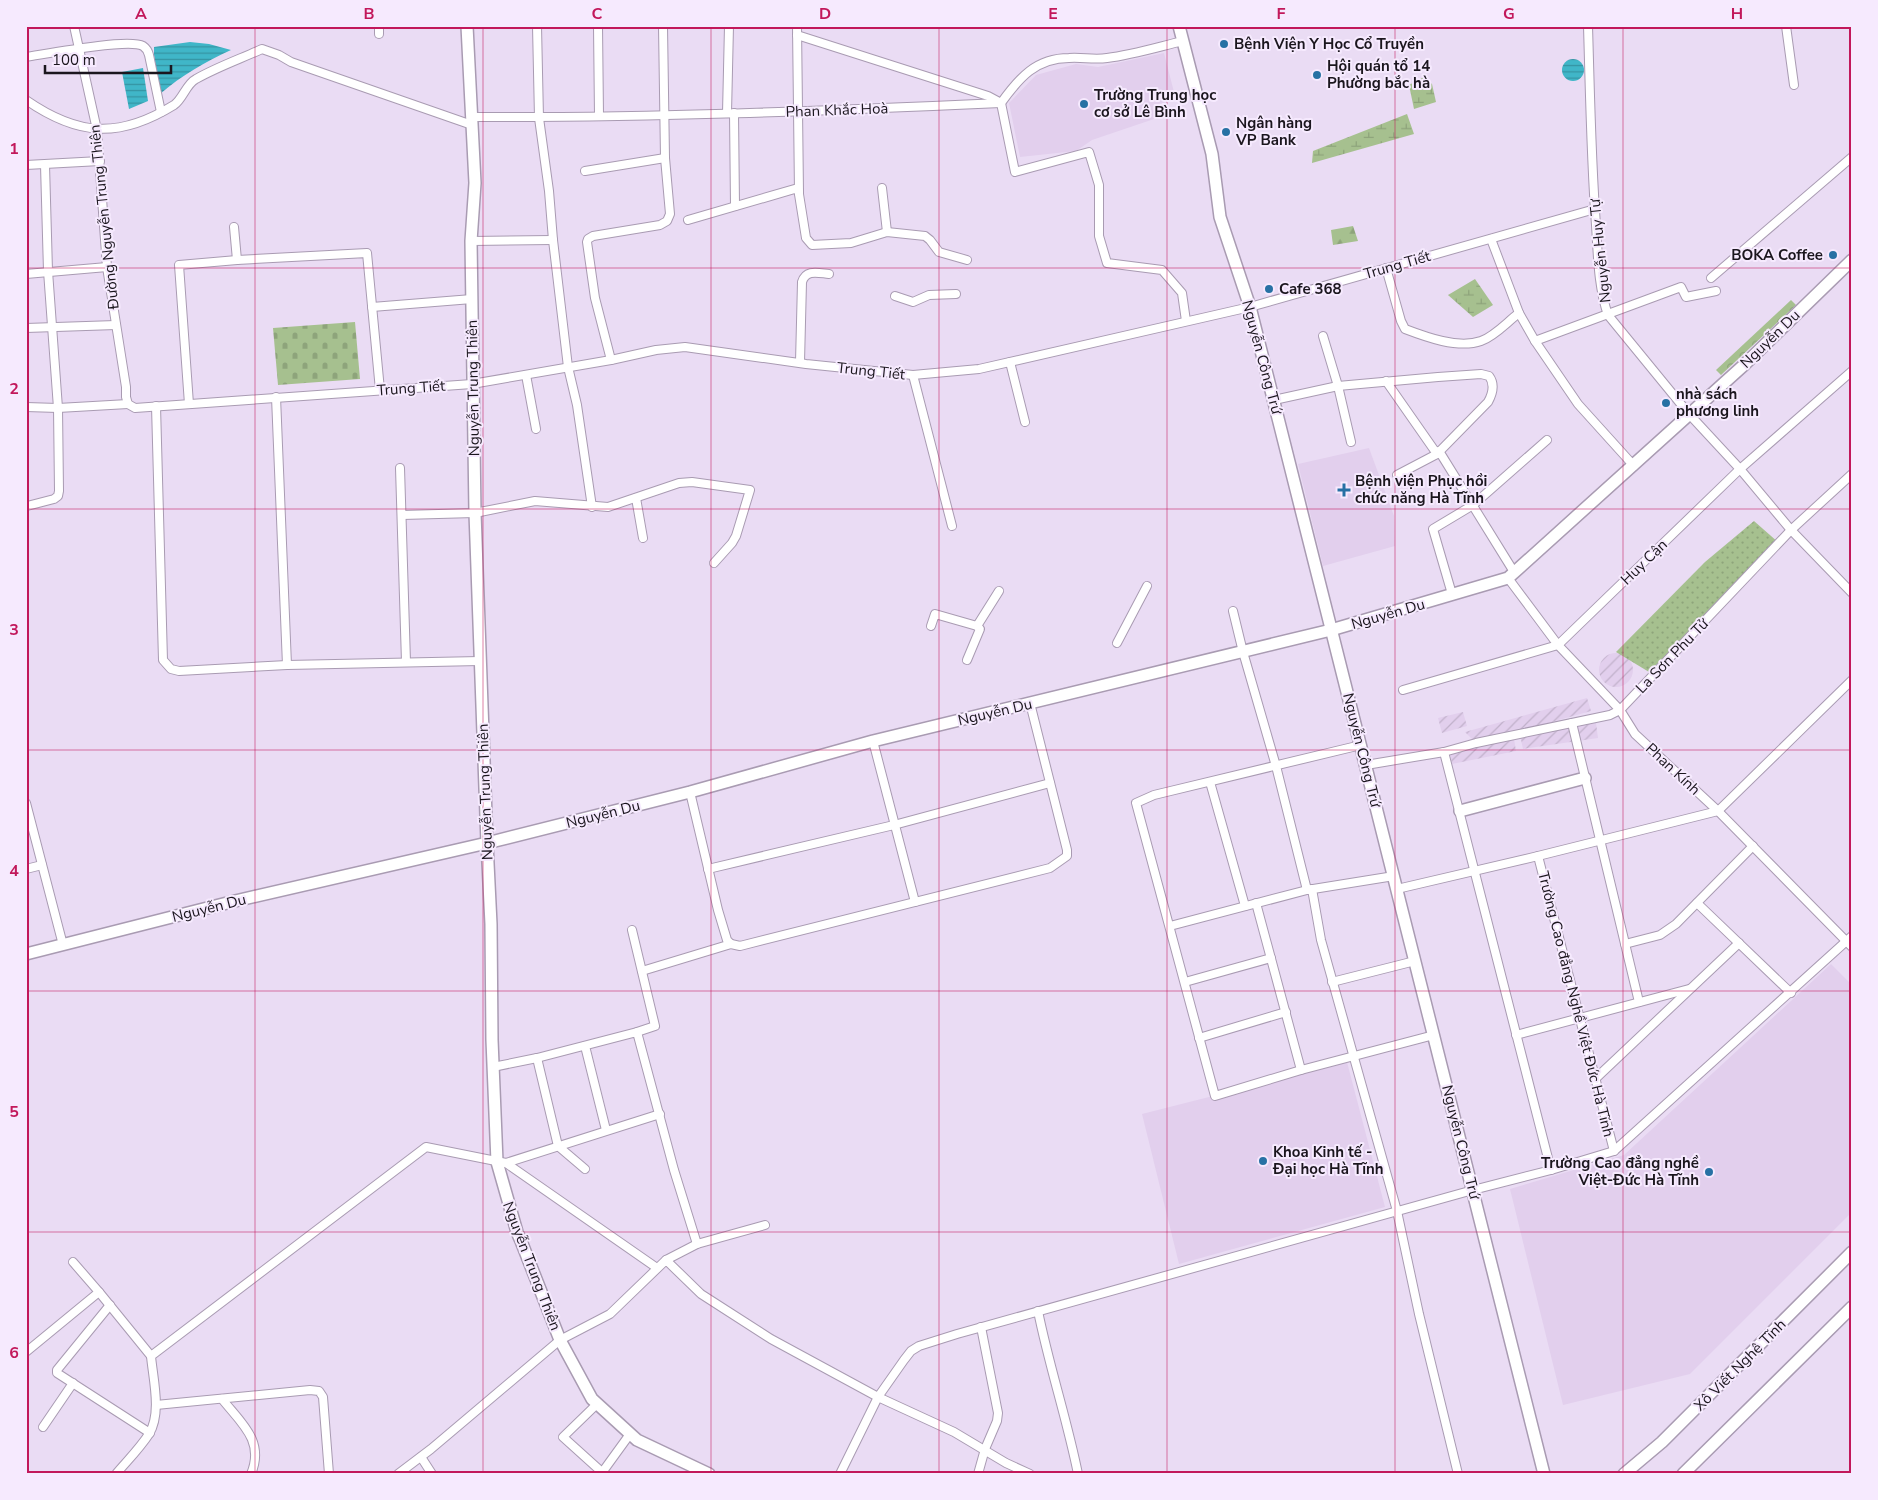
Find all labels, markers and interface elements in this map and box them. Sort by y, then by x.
text: A [135,3,147,25]
text: B [363,3,375,25]
text: C [592,3,603,25]
text: D [819,3,831,25]
text: E [1048,3,1058,25]
text: F [1277,3,1286,25]
text: G [1503,3,1515,25]
text: H [1731,3,1743,25]
place label: Bệnh Viện Y Học Cổ Truyền [1234,34,1424,54]
marker: Bệnh Viện Y Học Cổ Truyền [1218,38,1230,50]
scale bar [45,42,171,74]
text: 100 m [52,50,96,70]
place label: Hội quán tổ 14 Phường bắc hà [1327,56,1430,93]
marker: Hội quán tổ 14 Phường bắc hà [1311,69,1323,81]
place label: Trường Trung học cơ sở Lê Bình [1094,85,1216,122]
street label: Phan Khắc Hoà [785,98,889,122]
marker: Trường Trung học cơ sở Lê Bình [1078,98,1090,110]
place label: Ngân hàng VP Bank [1235,113,1312,150]
street label: Đường Nguyễn Trung Thiên [84,124,124,311]
marker: Ngân hàng VP Bank [1220,126,1232,138]
text: 1 [9,138,19,160]
street label: Nguyễn Huy Tự [1584,197,1615,304]
place label: BOKA Coffee [1731,245,1823,265]
street label: Trung Tiết [1361,246,1433,284]
marker: BOKA Coffee [1827,249,1839,261]
place label: Cafe 368 [1279,279,1342,299]
marker: Cafe 368 [1263,283,1275,295]
street label: Nguyễn Công Trứ [1237,298,1287,418]
street label: Nguyễn Du [1736,305,1804,373]
street label: Nguyễn Trung Thiên [462,320,484,456]
street label: Trung Tiết [836,357,907,385]
street label: Trung Tiết [376,376,447,400]
text: 2 [9,378,19,400]
place label: nhà sách phương linh [1676,384,1759,421]
marker: nhà sách phương linh [1660,397,1672,409]
place label: Bệnh viện Phục hồi chức năng Hà Tĩnh [1355,471,1487,508]
marker: Bệnh viện Phục hồi chức năng Hà Tĩnh [1337,483,1351,497]
street label: Huy Cận [1616,535,1672,589]
street label: Nguyễn Du [1349,594,1427,634]
street label: La Sơn Phu Tử [1631,613,1714,698]
text: 3 [9,619,19,641]
street label: Nguyễn Công Trứ [1338,691,1386,811]
street label: Nguyễn Du [956,694,1034,730]
street label: Nguyễn Trung Thiên [473,723,497,861]
street label: Phan Kính [1641,738,1705,800]
street label: Nguyễn Du [564,795,642,833]
text: 4 [9,860,19,882]
street label: Trường Cao đẳng Nghề Việt Đức Hà Tĩnh [1533,869,1619,1139]
street label: Nguyễn Du [170,889,248,927]
street label: Nguyễn Công Trứ [1437,1083,1485,1203]
text: 5 [9,1101,19,1123]
place label: Khoa Kinh tế - Đại học Hà Tĩnh [1272,1142,1384,1179]
place label: Trường Cao đẳng nghề Việt-Đức Hà Tĩnh [1541,1153,1699,1190]
marker: Khoa Kinh tế - Đại học Hà Tĩnh [1257,1155,1269,1167]
marker: Trường Cao đẳng nghề Việt-Đức Hà Tĩnh [1703,1166,1715,1178]
street label: Nguyễn Trung Thiên [498,1199,566,1333]
street label: Xô Viết Nghệ Tĩnh [1690,1315,1790,1415]
text: 6 [9,1342,19,1364]

